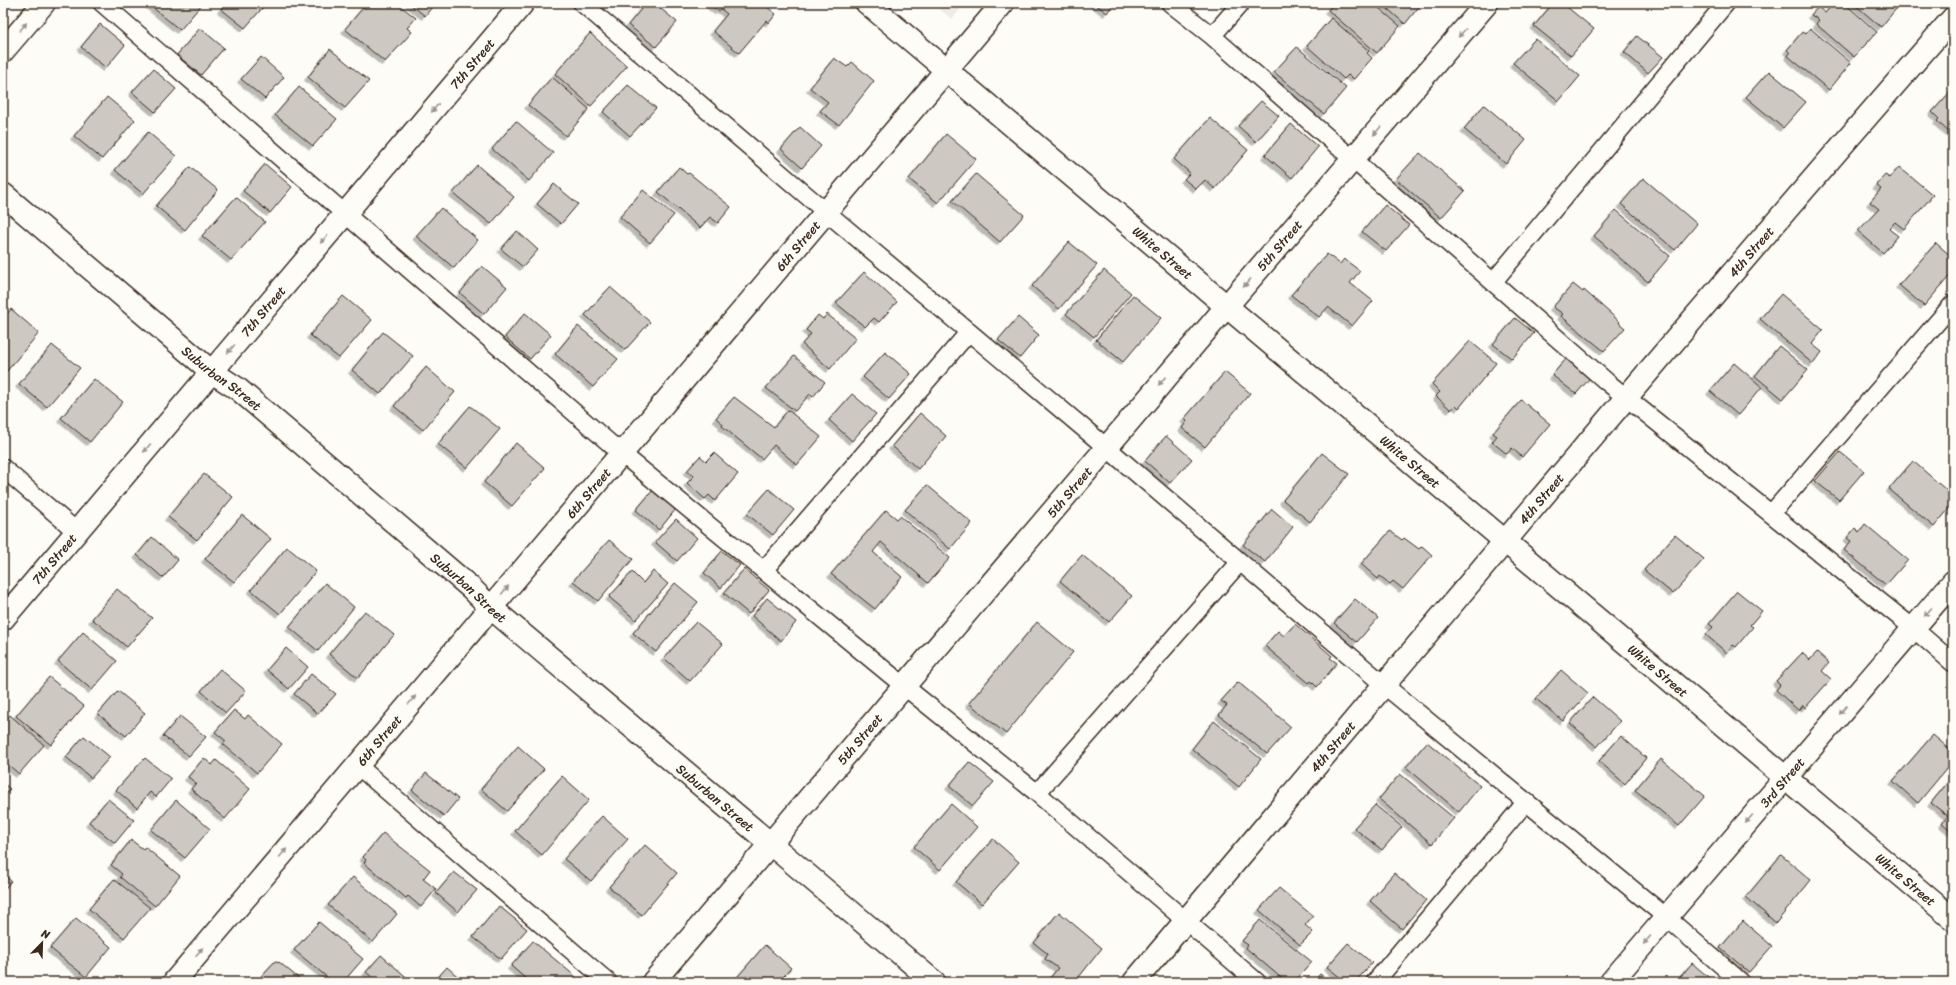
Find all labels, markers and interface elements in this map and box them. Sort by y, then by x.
one-way arrow [19,22,28,32]
one-way arrow [1458,28,1467,37]
street label: 7th Street [444,33,501,95]
one-way arrow [430,102,439,113]
one-way arrow [1373,126,1382,136]
street label: 5th Street [1251,214,1309,276]
street label: 6th Street [769,215,827,277]
street label: White Street [1127,220,1198,286]
street label: 4th Street [1722,221,1780,283]
one-way arrow [319,234,329,244]
one-way arrow [1242,277,1251,288]
street label: 7th Street [235,280,292,342]
street label: Suburban Street [176,340,267,417]
one-way arrow [227,344,236,354]
one-way arrow [1158,376,1167,387]
street label: White Street [1375,429,1446,495]
one-way arrow [143,443,152,454]
street label: 5th Street [1041,461,1098,523]
street label: 6th Street [560,462,617,524]
street label: 4th Street [1513,468,1570,530]
street label: 7th Street [26,528,83,590]
street label: Suburban Street [425,547,512,629]
one-way arrow [500,585,509,595]
one-way arrow [1923,606,1932,617]
street label: White Street [1622,638,1694,703]
one-way arrow [407,695,416,705]
one-way arrow [1838,705,1847,715]
street label: 5th Street [831,708,889,770]
street label: 6th Street [351,709,408,771]
street label: 4th Street [1304,715,1362,778]
street label: 3rd Street [1754,752,1811,813]
street label: Suburban Street [671,758,760,838]
one-way arrow [1744,814,1753,825]
one-way arrow [278,847,287,858]
street label: White Street [1870,847,1941,912]
north arrow [22,923,62,963]
text: N [38,924,53,945]
one-way arrow [1642,935,1651,945]
one-way arrow [195,947,204,958]

